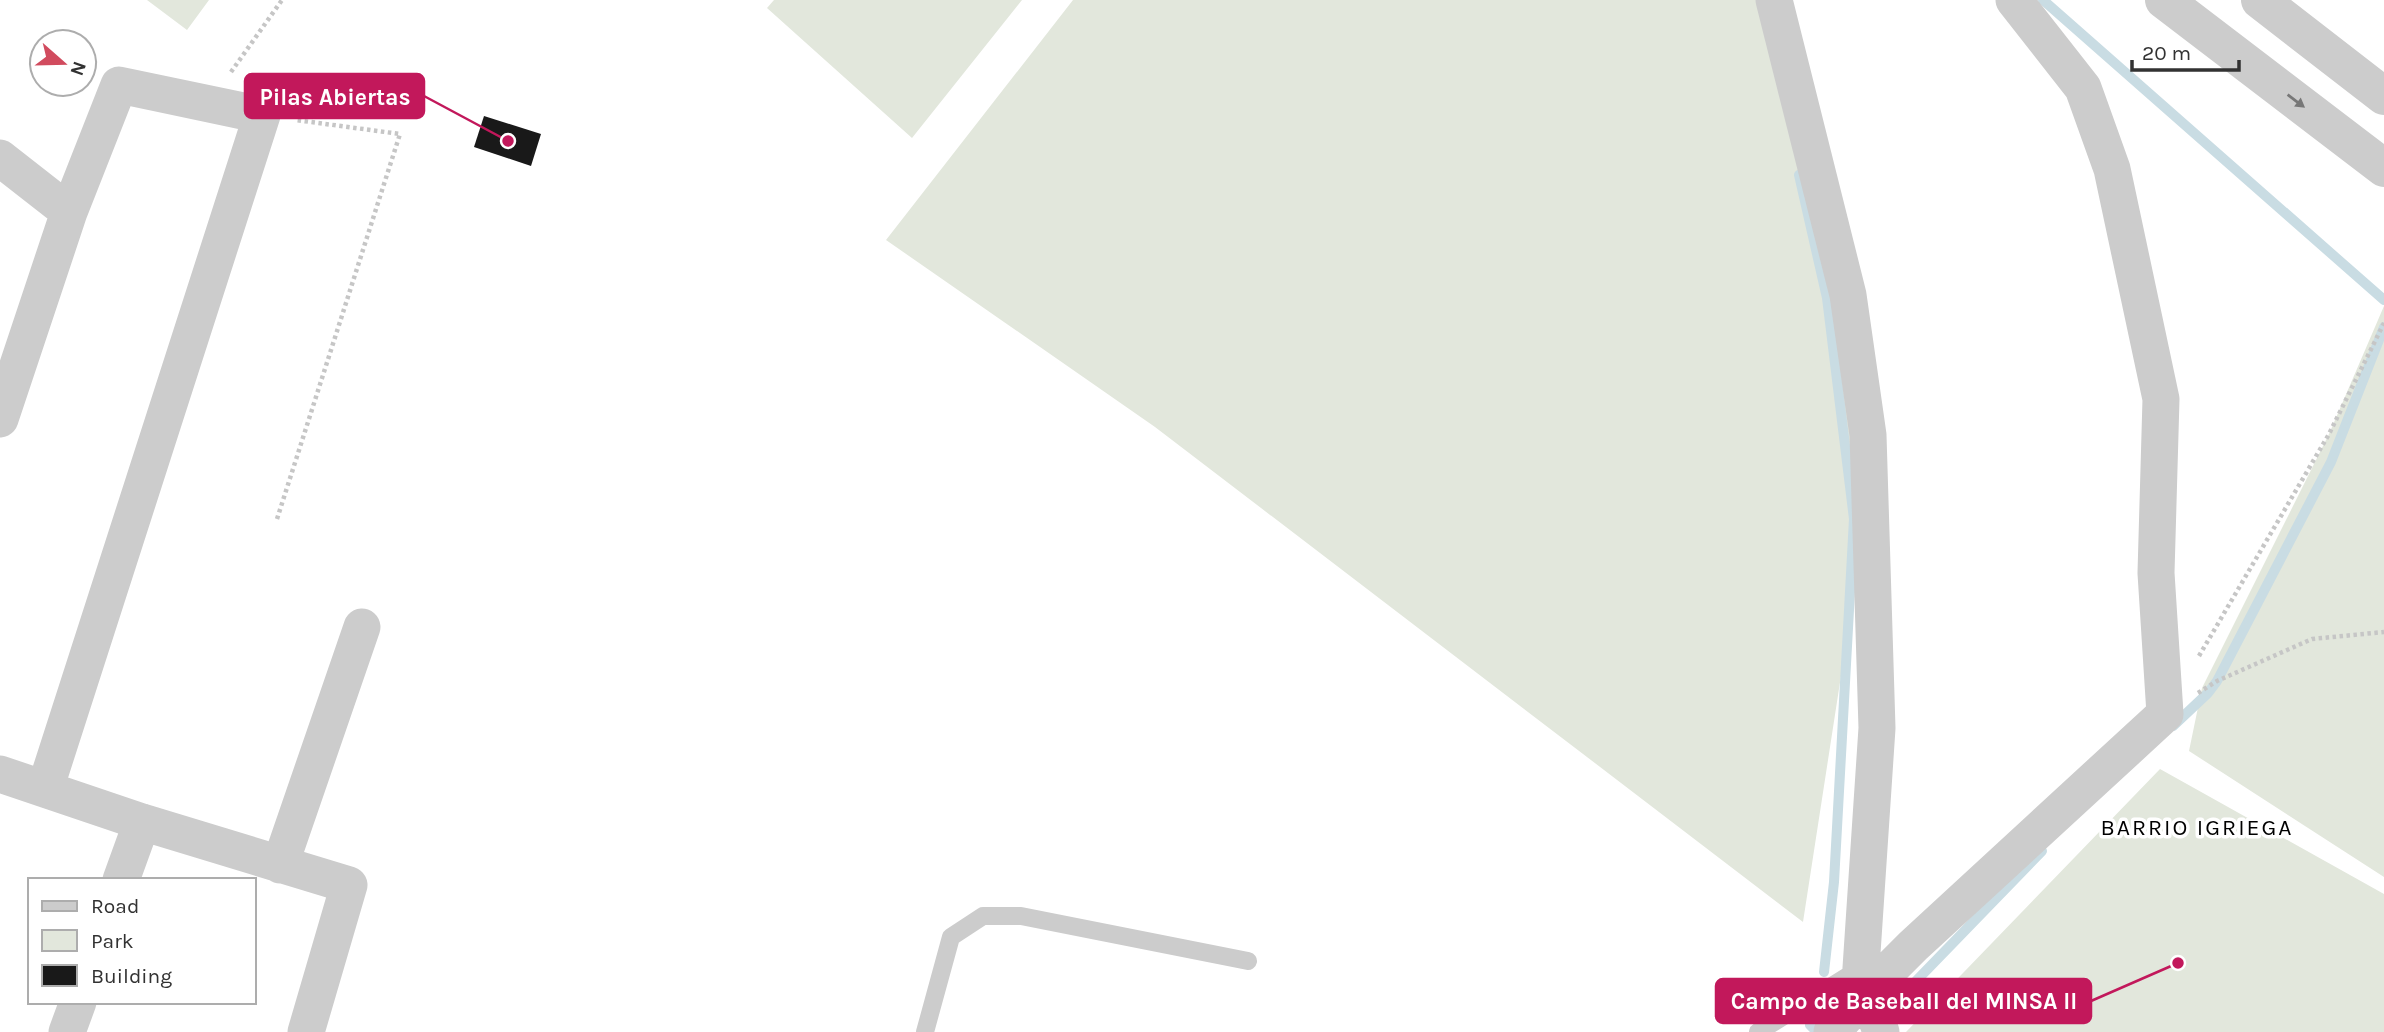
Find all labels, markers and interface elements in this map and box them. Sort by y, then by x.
north arrow [28,28,98,98]
scale bar [2132,28,2239,72]
text: 20 m [2142,41,2191,65]
text: N [65,58,91,79]
callout: Pilas Abiertas [245,74,424,118]
text: Pilas Abiertas [259,84,411,111]
one-way arrow [2287,94,2305,109]
district label: BARRIO IGRIEGA [2100,814,2294,841]
legend [28,878,256,1004]
text: Road [91,894,139,918]
text: Park [91,929,134,953]
text: Building [91,964,172,988]
callout: Campo de Baseball del MINSA II [1716,979,2091,1023]
text: Campo de Baseball del MINSA II [1731,988,2077,1015]

